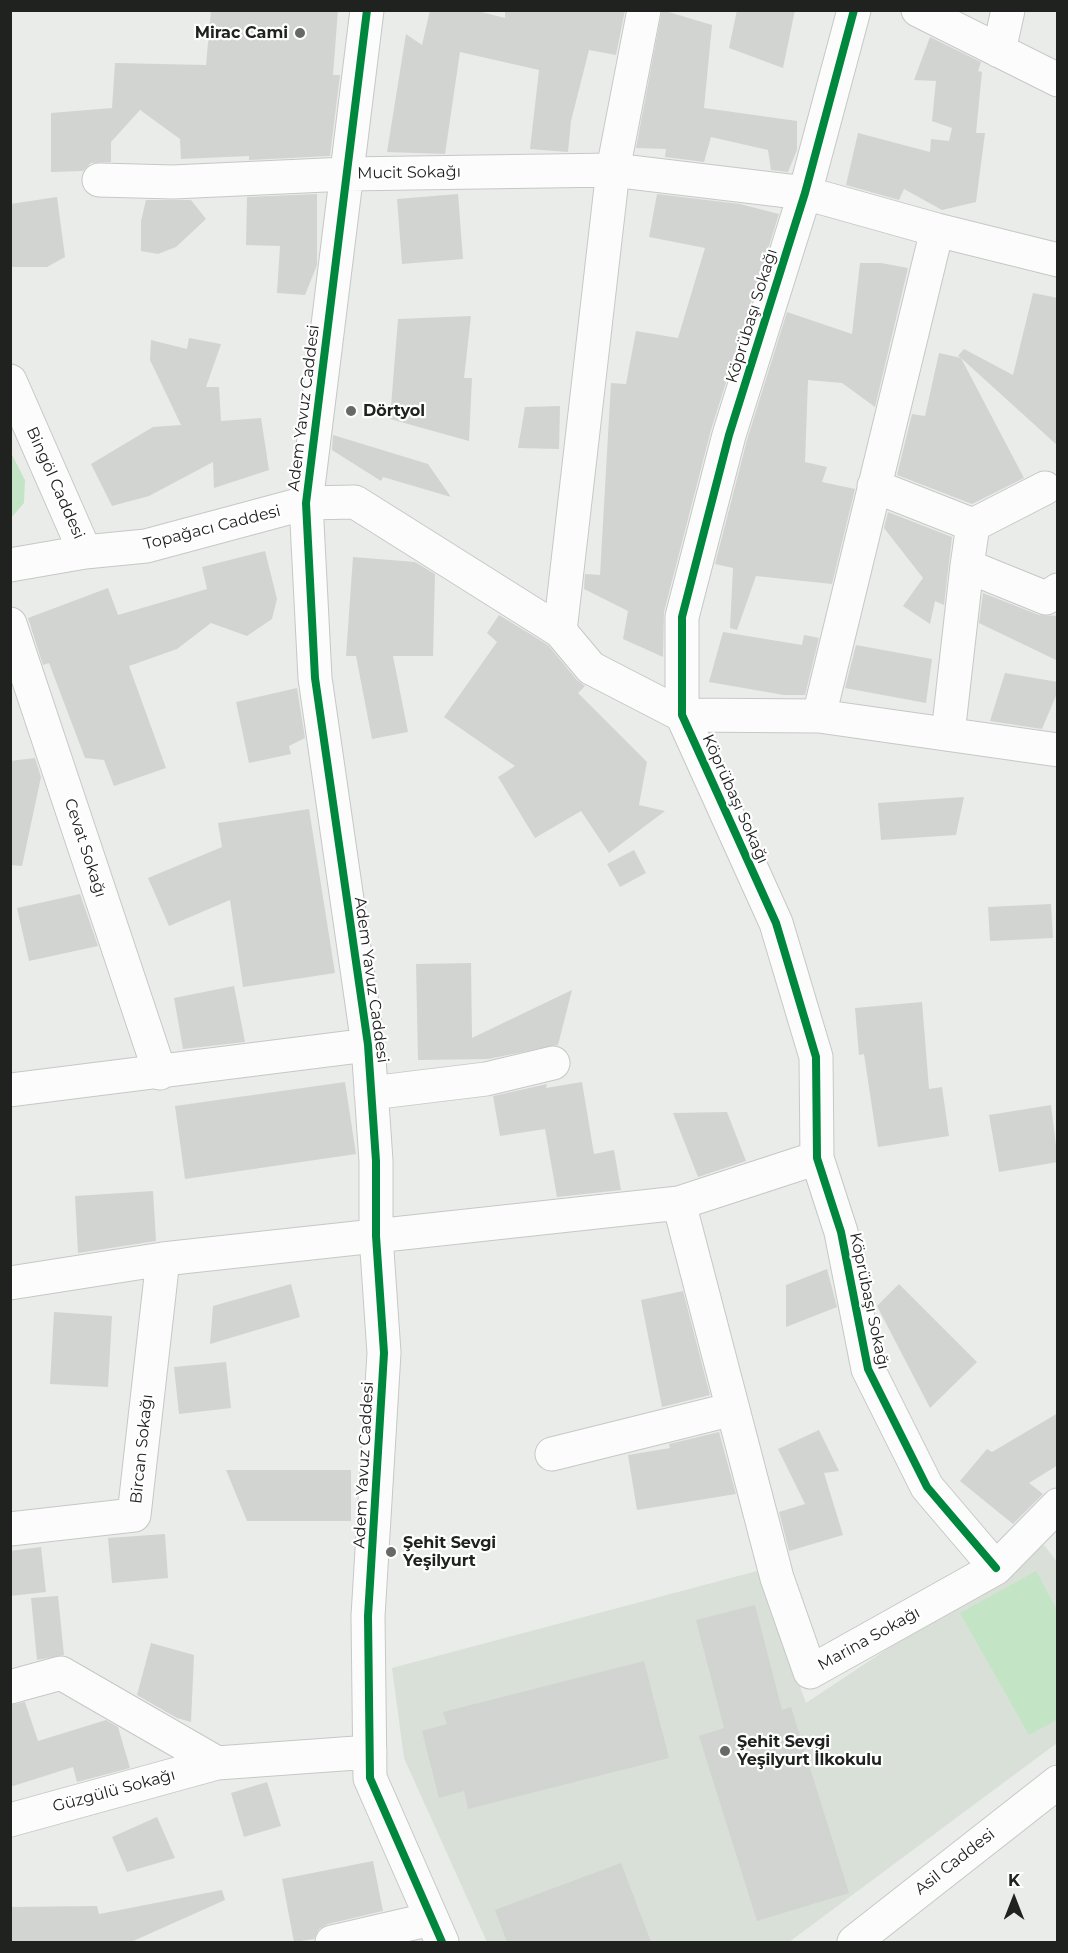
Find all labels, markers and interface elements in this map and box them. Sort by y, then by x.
place label: Mirac Cami [195,23,288,43]
marker: Mirac Cami [293,26,307,40]
street label: Mucit Sokağı [357,162,461,184]
street label: Köprübaşı Sokağı [722,246,782,386]
street label: Adem Yavuz Caddesi [284,324,324,492]
place label: Dörtyol [363,401,425,421]
marker: Dörtyol [344,404,358,418]
street label: Bingöl Caddesi [22,424,88,542]
street label: Topağacı Caddesi [141,502,283,554]
street label: Köprübaşı Sokağı [698,731,772,867]
street label: Cevat Sokağı [60,796,110,900]
street label: Adem Yavuz Caddesi [350,896,392,1064]
street label: Köprübaşı Sokağı [845,1231,893,1371]
street label: Adem Yavuz Caddesi [350,1381,378,1549]
street label: Bircan Sokağı [127,1393,157,1505]
place label: Şehit Sevgi Yeşilyurt [403,1533,496,1571]
marker: Şehit Sevgi Yeşilyurt [384,1545,398,1559]
street label: Marina Sokağı [815,1603,923,1675]
place label: Şehit Sevgi Yeşilyurt İlkokulu [737,1732,882,1770]
marker: Şehit Sevgi Yeşilyurt İlkokulu [718,1744,732,1758]
street label: Güzgülü Sokağı [51,1765,177,1817]
street label: Asil Caddesi [911,1825,999,1899]
north arrow [984,1869,1044,1929]
text: K [1008,1871,1020,1890]

